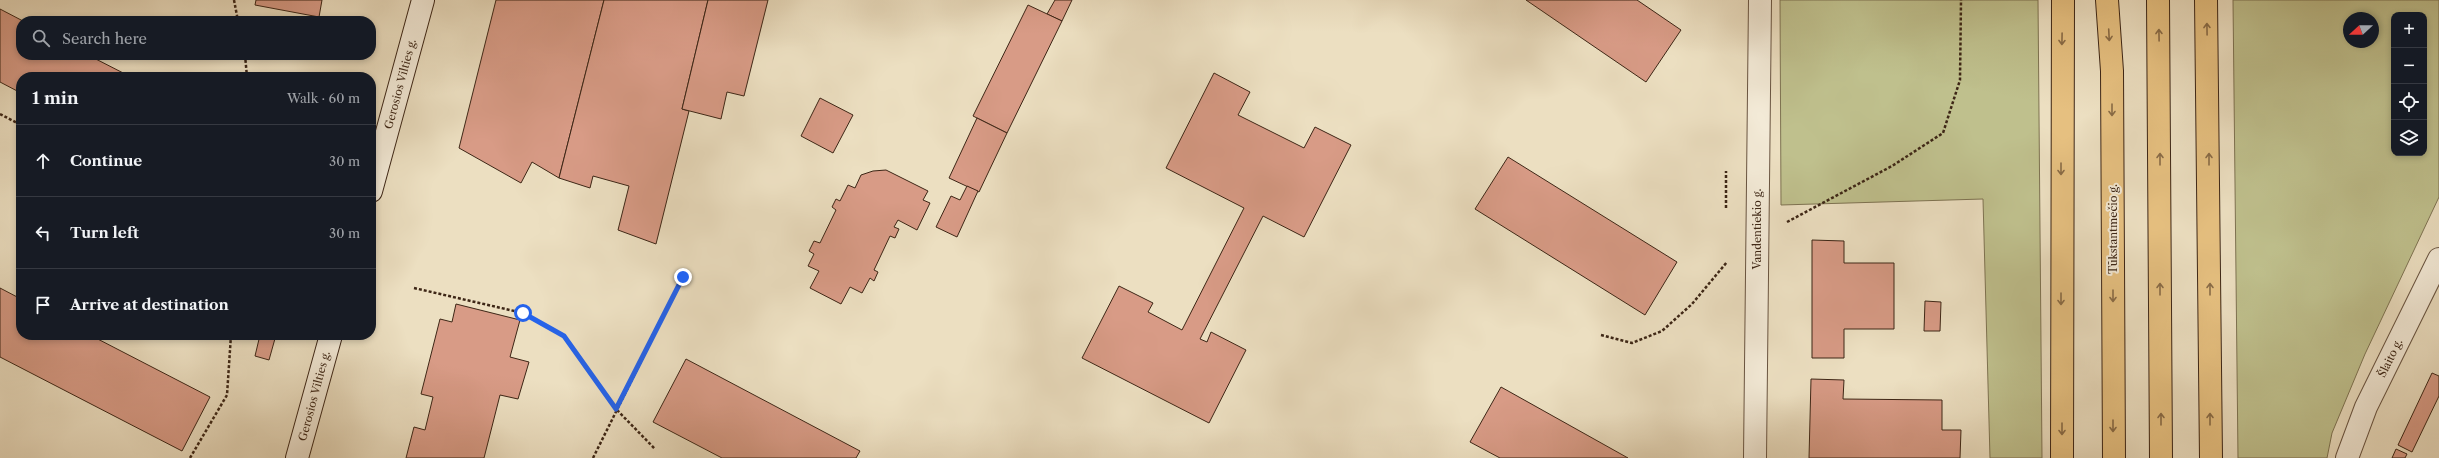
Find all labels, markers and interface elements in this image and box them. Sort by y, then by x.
north arrow [2343,12,2379,48]
map controls [2391,12,2427,156]
button: + [2391,12,2427,48]
search box [16,16,376,60]
one-way arrow [2203,23,2211,36]
icon: search [30,27,52,49]
one-way arrow [2105,28,2112,41]
text: Search here [62,29,147,48]
one-way arrow [2155,29,2163,42]
one-way arrow [2058,32,2066,45]
street label: Gerosios Vilties g. [381,37,419,131]
button: − [2391,48,2427,84]
button: locate [2391,84,2427,120]
text: 1 min [32,88,79,108]
text: Walk · 60 m [287,90,360,106]
one-way arrow [2108,103,2116,116]
button: layers [2391,120,2427,156]
icon: ahead [32,150,54,172]
text: Continue [70,151,142,170]
text: 30 m [329,153,360,169]
one-way arrow [2156,153,2164,166]
one-way arrow [2205,153,2213,166]
one-way arrow [2057,162,2065,175]
street label: Tūkstantmečio g. [2106,184,2120,274]
street label: Vandentiekio g. [1750,188,1764,270]
icon: left [32,222,54,244]
text: Turn left [70,223,139,242]
text: 30 m [329,225,360,241]
route end [674,268,692,286]
one-way arrow [2156,283,2164,296]
one-way arrow [2206,283,2214,296]
one-way arrow [2109,289,2117,302]
one-way arrow [2057,292,2065,305]
icon: arrive [32,294,54,316]
text: Arrive at destination [70,295,229,314]
route start [514,304,532,322]
street label: Šlaito g. [2374,336,2405,380]
street label: Gerosios Vilties g. [295,349,333,443]
one-way arrow [2157,413,2165,426]
one-way arrow [2206,413,2214,426]
one-way arrow [2109,419,2117,432]
one-way arrow [2058,422,2066,435]

